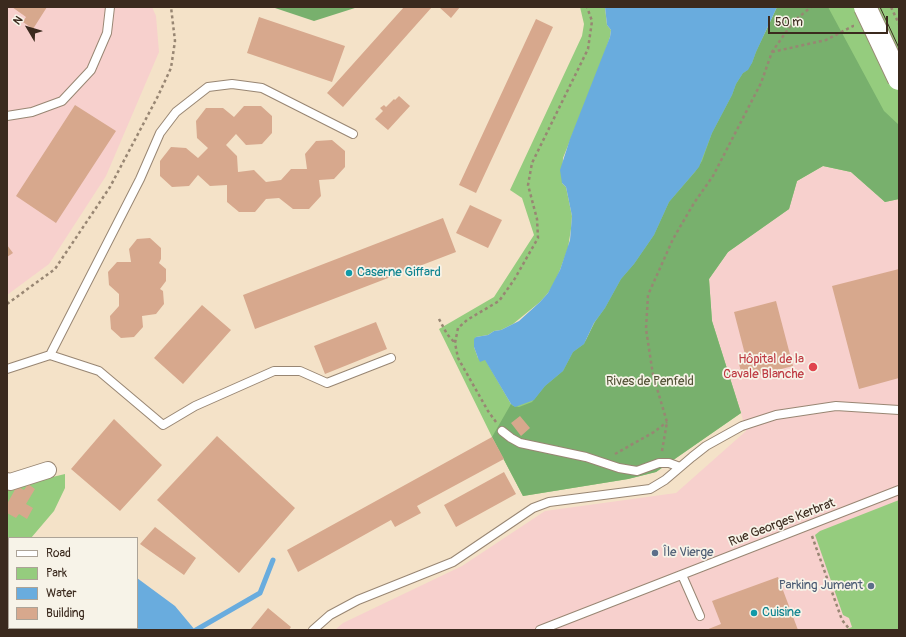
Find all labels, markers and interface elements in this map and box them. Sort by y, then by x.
north arrow [8,8,48,48]
scale bar [770,8,890,34]
text: N [11,13,26,27]
text: 50 m [775,15,803,30]
place label: Caserne Giffard [357,265,441,281]
marker: Caserne Giffard [344,268,354,278]
place label: Hôpital de la Cavale Blanche [723,352,804,383]
marker: Hôpital de la Cavale Blanche [807,361,819,373]
park label: Rives de Penfeld [606,374,694,390]
street label: Rue Georges Kerbrat [727,496,837,550]
legend [8,537,138,629]
place label: Île Vierge [663,545,713,561]
text: Road [46,546,71,561]
marker: Île Vierge [650,548,660,558]
text: Park [46,566,67,581]
place label: Parking Jument [779,578,863,594]
marker: Parking Jument [866,581,876,591]
text: Water [46,586,77,601]
place label: Cuisine [762,605,801,621]
text: Building [46,606,85,621]
marker: Cuisine [749,608,759,618]

